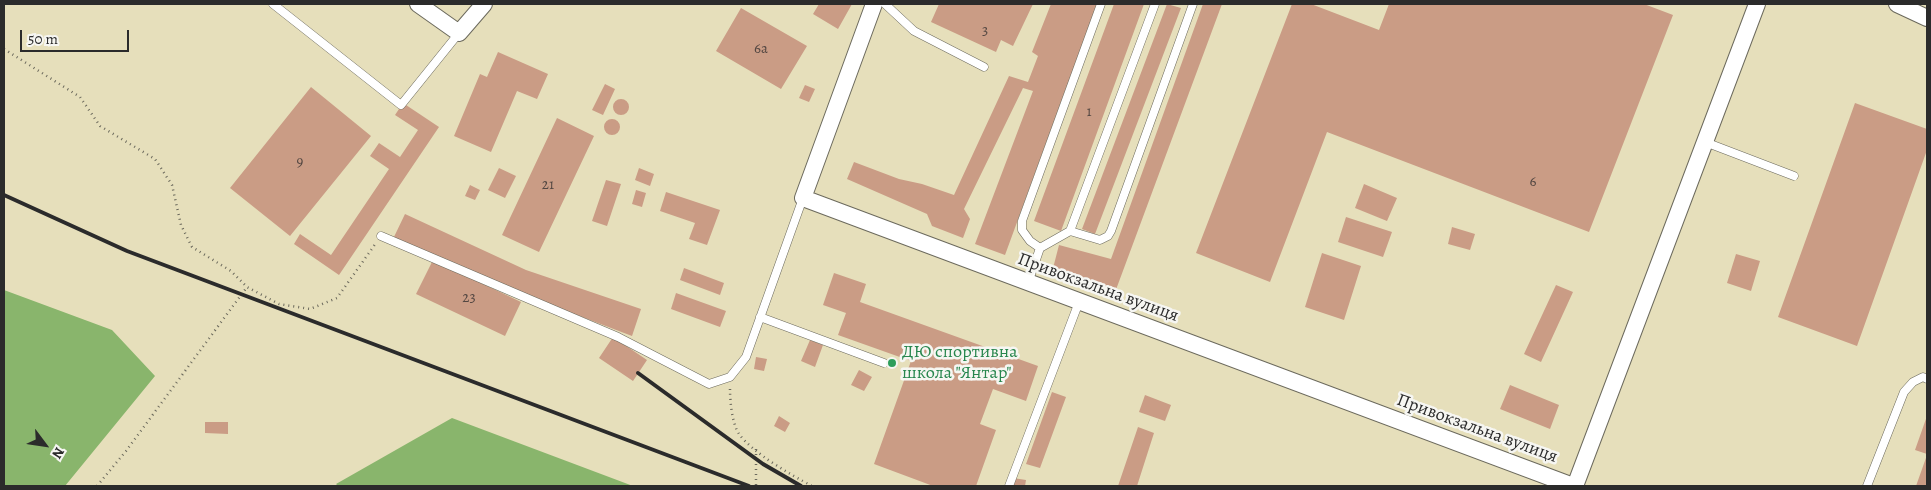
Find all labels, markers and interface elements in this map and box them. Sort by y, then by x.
scale bar [22,20,131,52]
house number: 3 [982,22,988,40]
text: 50 m [28,29,58,49]
house number: 6а [754,40,768,58]
house number: 1 [1086,103,1092,121]
house number: 9 [297,153,303,171]
house number: 6 [1530,173,1536,191]
house number: 21 [542,176,554,194]
street label: Привокзальна вулиця [1014,249,1182,327]
house number: 23 [462,289,476,307]
place label: ДЮ спортивна школа "Янтар" [902,342,1018,384]
marker: ДЮ спортивна школа "Янтар" [886,357,898,369]
street label: Привокзальна вулиця [1393,390,1561,468]
north arrow [20,420,70,470]
text: N [48,444,69,462]

